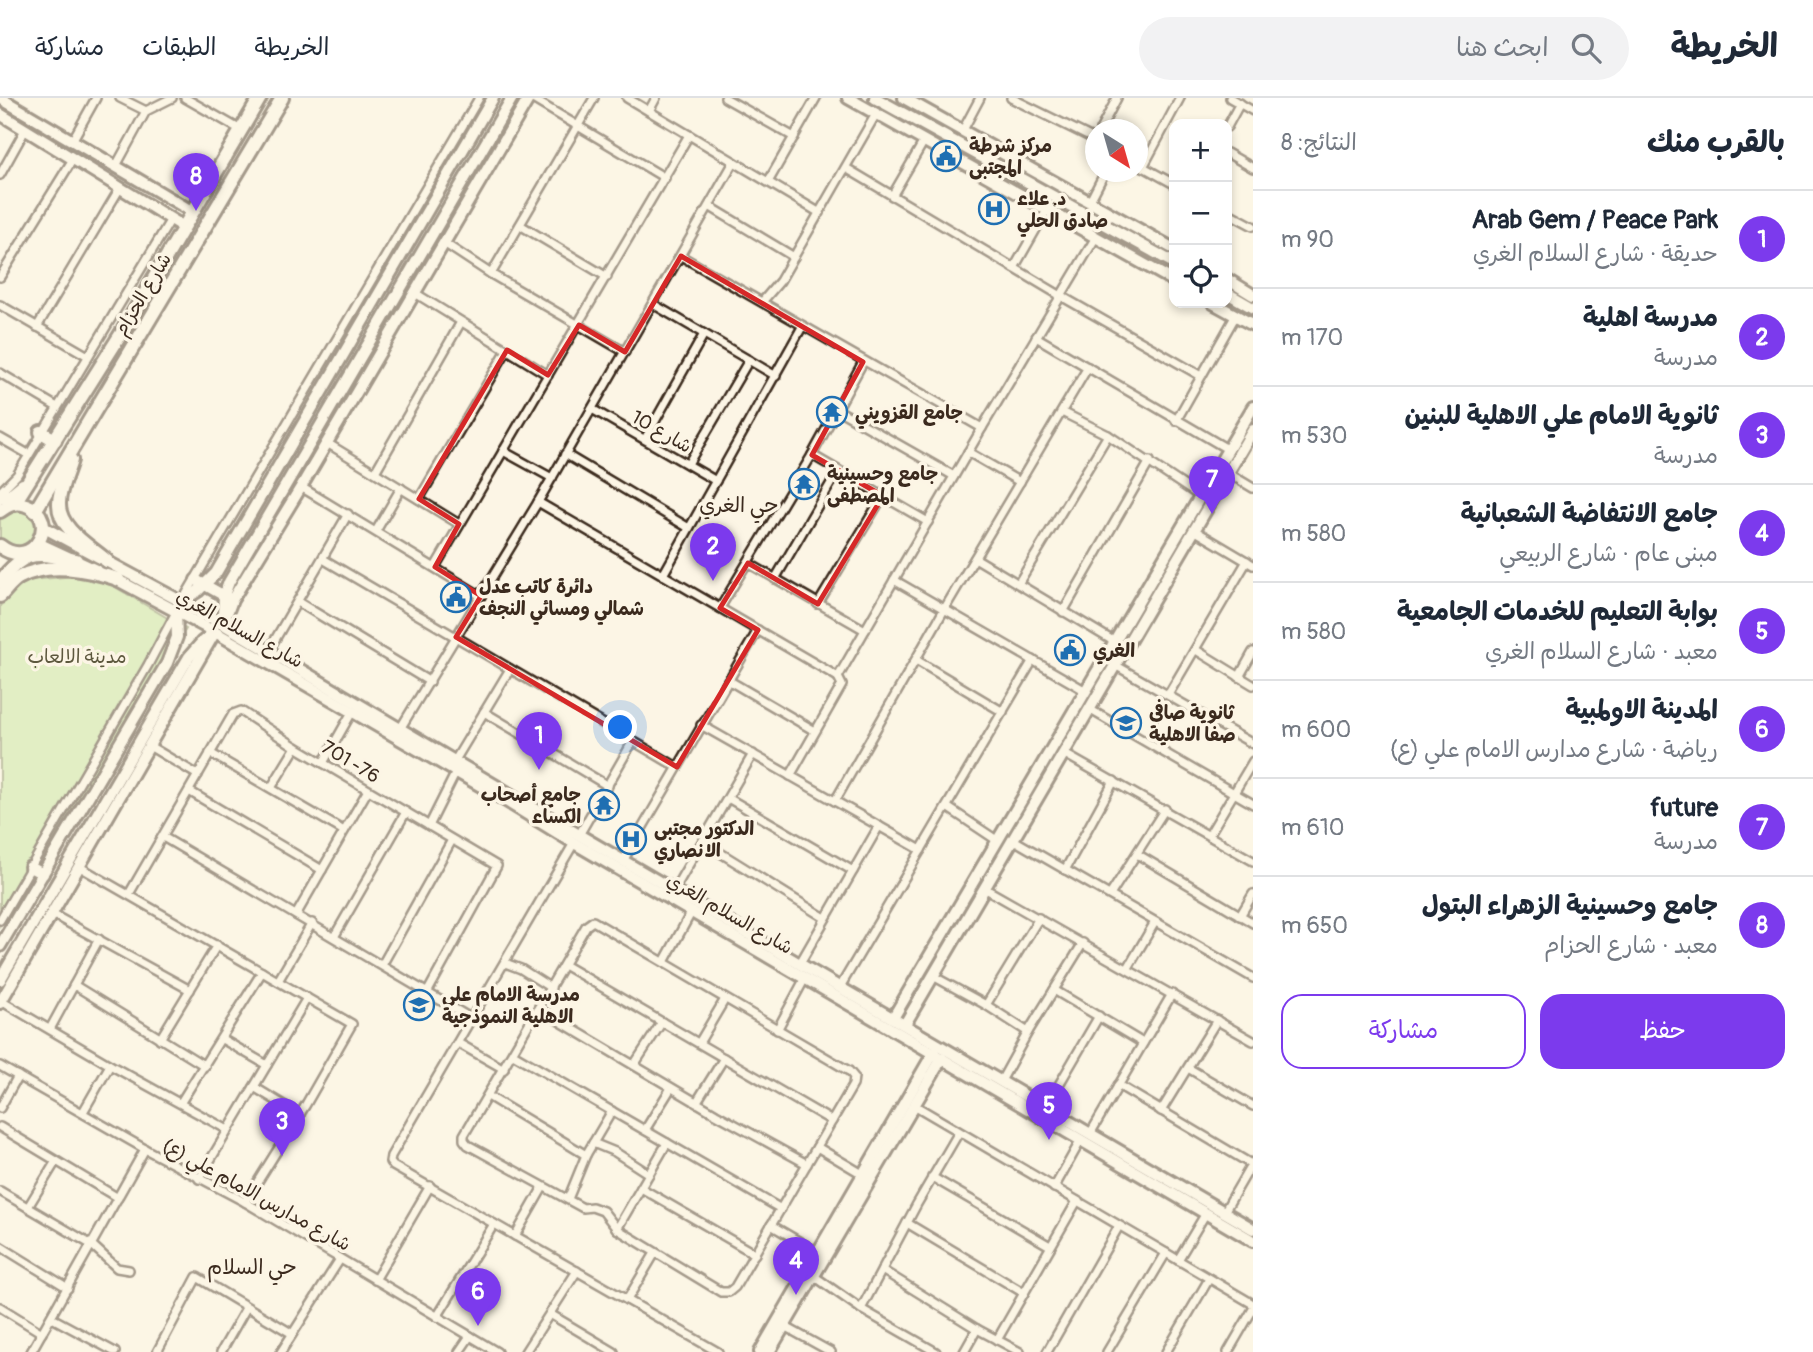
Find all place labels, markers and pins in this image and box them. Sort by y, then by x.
place label: مركز شرطة المجتبى [969,134,1052,180]
public building icon: مركز شرطة المجتبى [929,139,963,173]
pin: 8 [173,153,219,211]
place label: د. علاء صادق الحلي [1017,187,1108,237]
hospital icon: د. علاء صادق الحلي [977,192,1011,226]
temple icon: جامع القزويني [815,395,849,429]
place label: جامع القزويني [855,401,963,429]
pin: 7 [1189,456,1235,514]
place label: جامع وحسينية المصطفى [827,462,938,508]
temple icon: جامع وحسينية المصطفى [787,467,821,501]
pin: 2 [690,523,736,581]
place label: دائرة كاتب عدل شمالي ومسائي النجف [479,575,644,625]
public building icon: دائرة كاتب عدل شمالي ومسائي النجف [439,580,473,614]
public building icon: الغري [1053,633,1087,667]
place label: الغري [1093,639,1135,665]
place label: ثانوية صافي صفا الاهلية [1149,699,1236,747]
school or university icon: ثانوية صافي صفا الاهلية [1109,706,1143,740]
pin: 1 [516,712,562,770]
place label: جامع أصحاب الكساء [481,783,581,829]
temple icon: جامع أصحاب الكساء [587,788,621,822]
place label: الدكتور مجتبى الانصاري [654,817,754,865]
hospital icon: الدكتور مجتبى الانصاري [614,822,648,856]
place label: مدرسة الامام علي الاهلية النموذجية [442,983,580,1029]
school or university icon: مدرسة الامام علي الاهلية النموذجية [402,988,436,1022]
pin: 5 [1026,1082,1072,1140]
pin: 3 [259,1098,305,1156]
pin: 4 [773,1237,819,1295]
pin: 6 [455,1268,501,1326]

